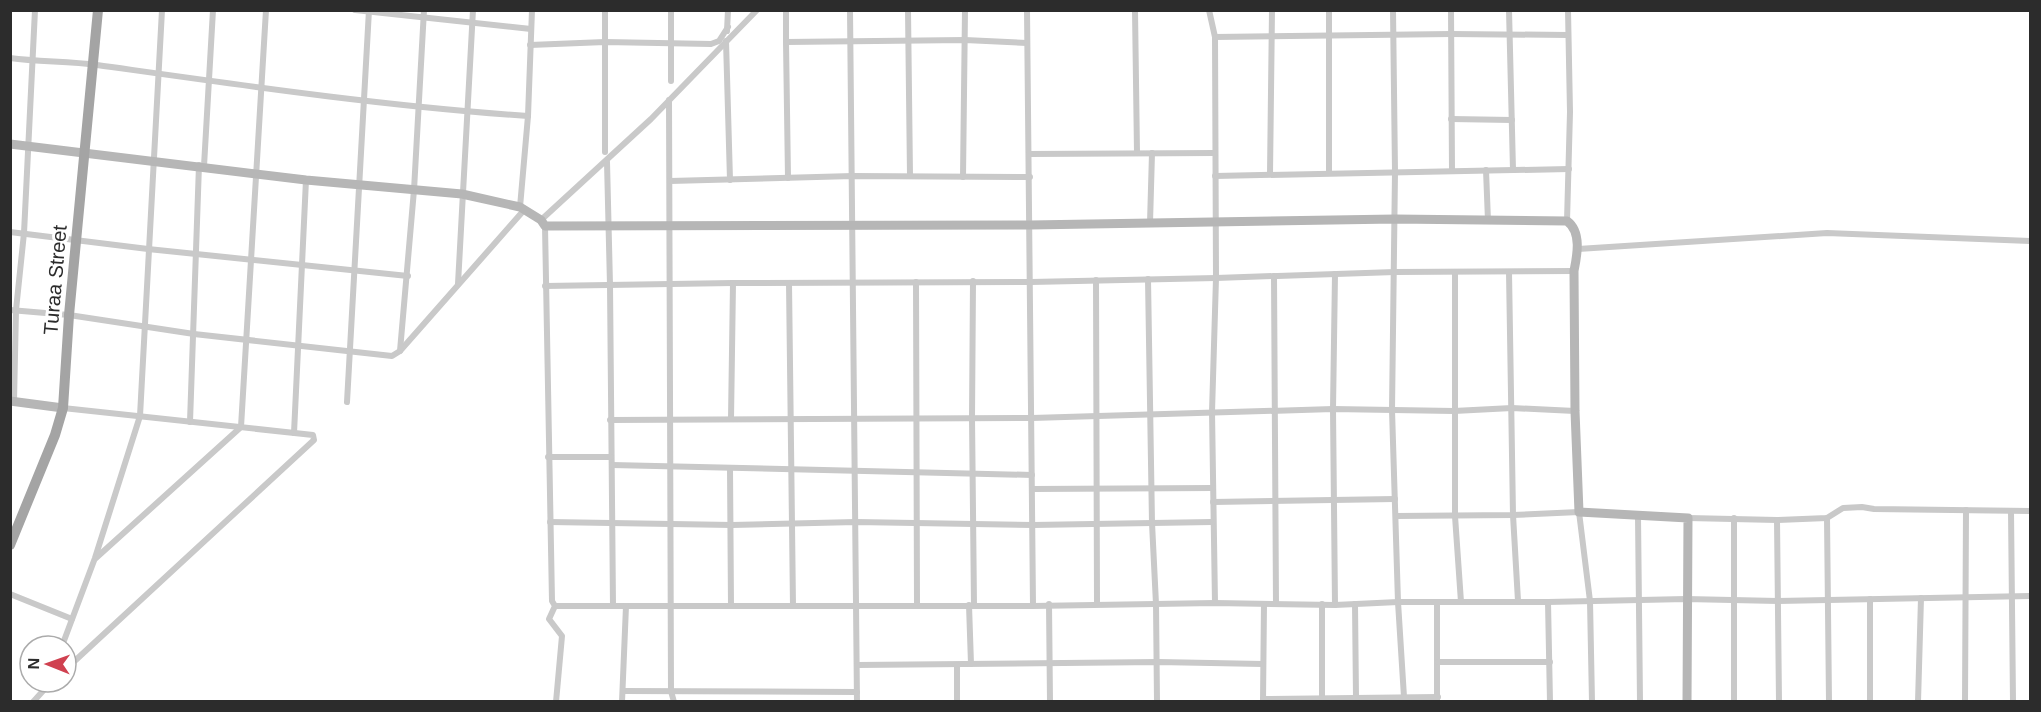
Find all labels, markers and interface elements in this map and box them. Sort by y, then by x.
street label: Turaa Street [39,224,71,336]
north arrow [18,634,78,694]
text: N [25,658,42,670]

